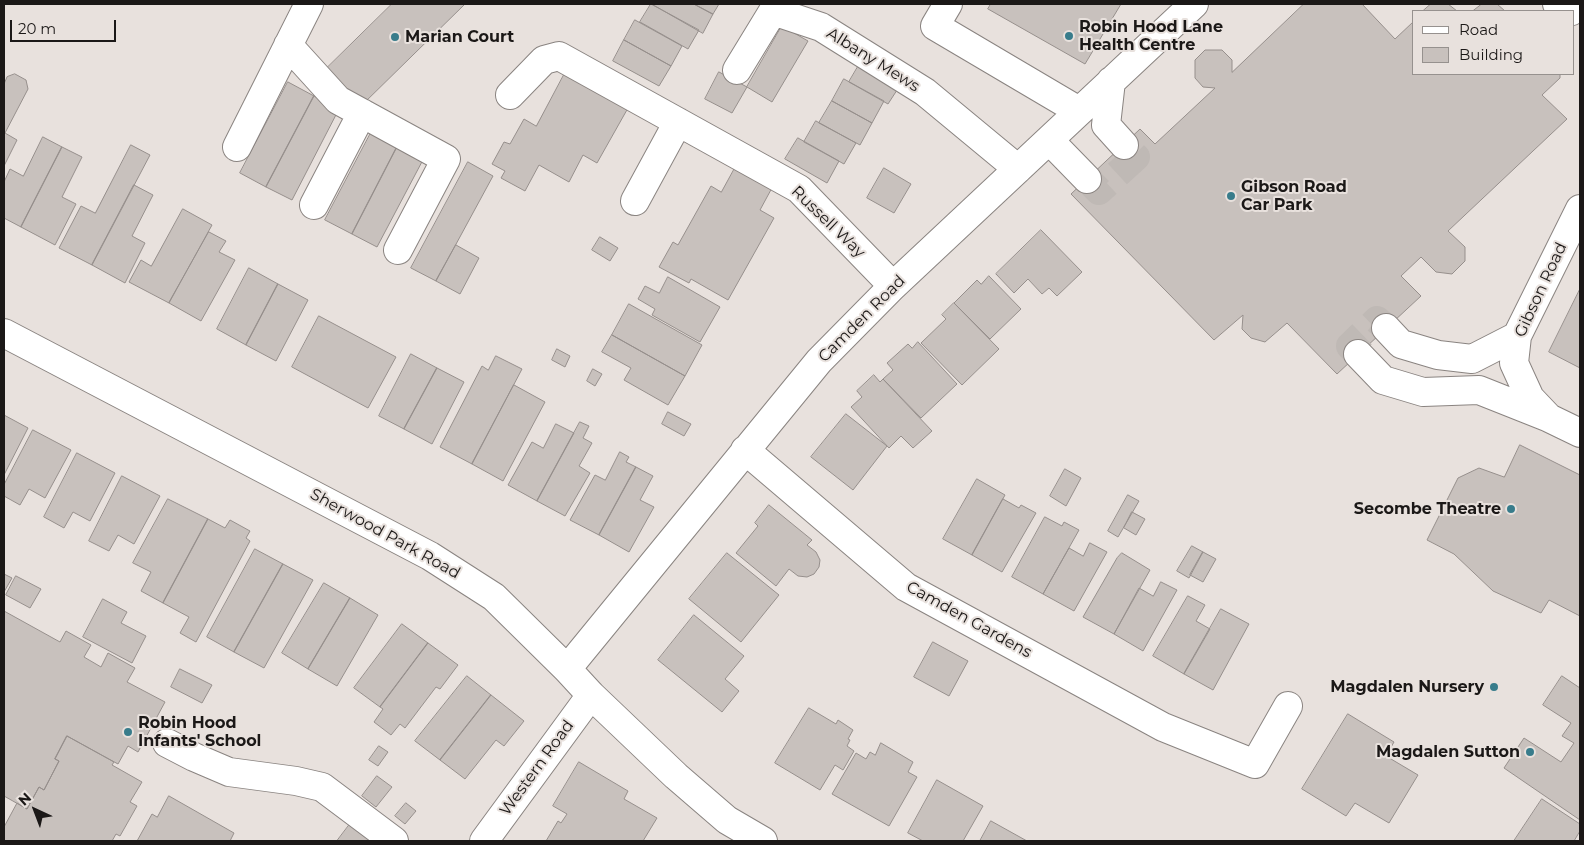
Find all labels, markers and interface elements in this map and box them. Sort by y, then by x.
scale bar [12,10,119,42]
legend [1412,10,1574,75]
place label: Robin Hood Lane Health Centre [1079,17,1223,55]
text: 20 m [18,19,56,38]
text: Road [1459,20,1498,39]
street label: Albany Mews [823,24,923,96]
place label: Marian Court [405,27,514,47]
marker: Robin Hood Lane Health Centre [1063,30,1075,42]
marker: Marian Court [389,31,401,43]
text: Building [1459,45,1523,64]
place label: Gibson Road Car Park [1241,177,1347,215]
street label: Russell Way [787,182,869,262]
marker: Gibson Road Car Park [1225,190,1237,202]
street label: Gibson Road [1511,240,1571,340]
street label: Camden Road [815,272,909,366]
street label: Sherwood Park Road [307,485,463,583]
place label: Secombe Theatre [1354,499,1501,519]
marker: Secombe Theatre [1505,503,1517,515]
street label: Camden Gardens [903,578,1035,662]
place label: Magdalen Nursery [1330,677,1484,697]
marker: Magdalen Nursery [1488,681,1500,693]
place label: Robin Hood Infants' School [138,713,261,751]
street label: Western Road [496,717,578,819]
marker: Robin Hood Infants' School [122,726,134,738]
place label: Magdalen Sutton [1376,742,1520,762]
marker: Magdalen Sutton [1524,746,1536,758]
north arrow [10,785,60,835]
text: N [14,789,35,809]

